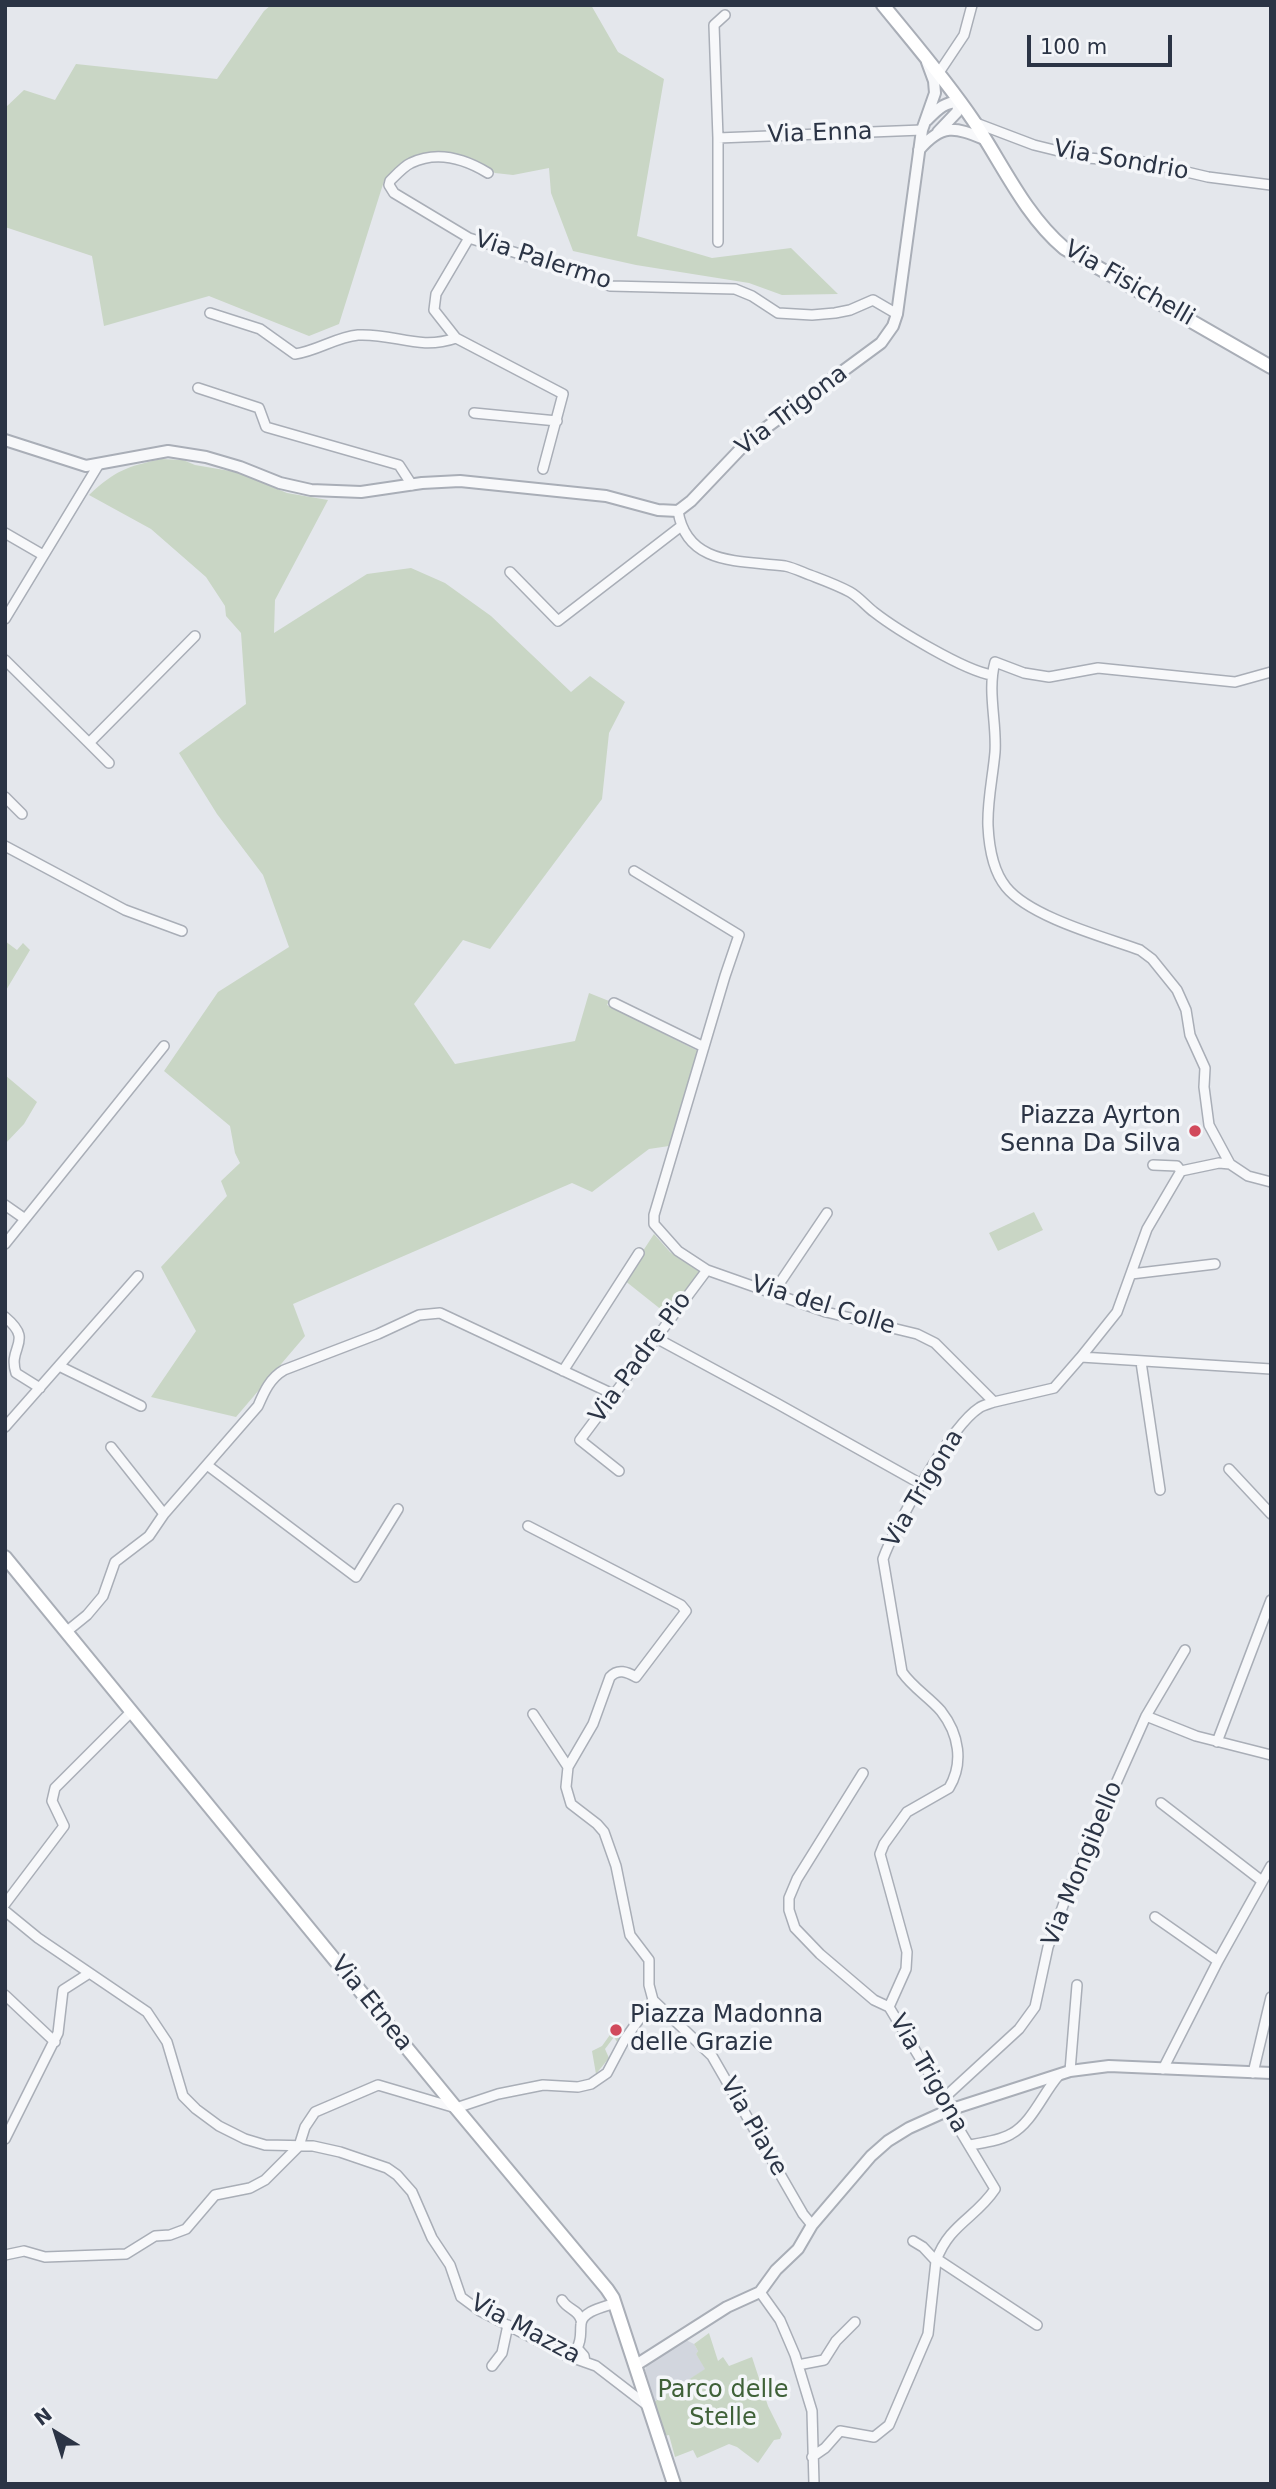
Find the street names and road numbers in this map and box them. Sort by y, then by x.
street label: Via Enna [767,118,873,150]
street label: Via Sondrio [1051,135,1191,187]
street label: Via Palermo [471,225,615,297]
street label: Via Fisichelli [1059,235,1199,333]
street label: Via Trigona [730,360,854,462]
street label: Via del Colle [748,1270,898,1342]
street label: Via Padre Pio [584,1287,698,1429]
street label: Via Trigona [878,1425,970,1553]
street label: Via Mongibello [1037,1777,1129,1951]
street label: Via Etnea [324,1951,418,2057]
street label: Via Trigona [882,2009,974,2139]
street label: Via Piave [713,2073,793,2181]
street label: Via Mazza [465,2289,585,2371]

